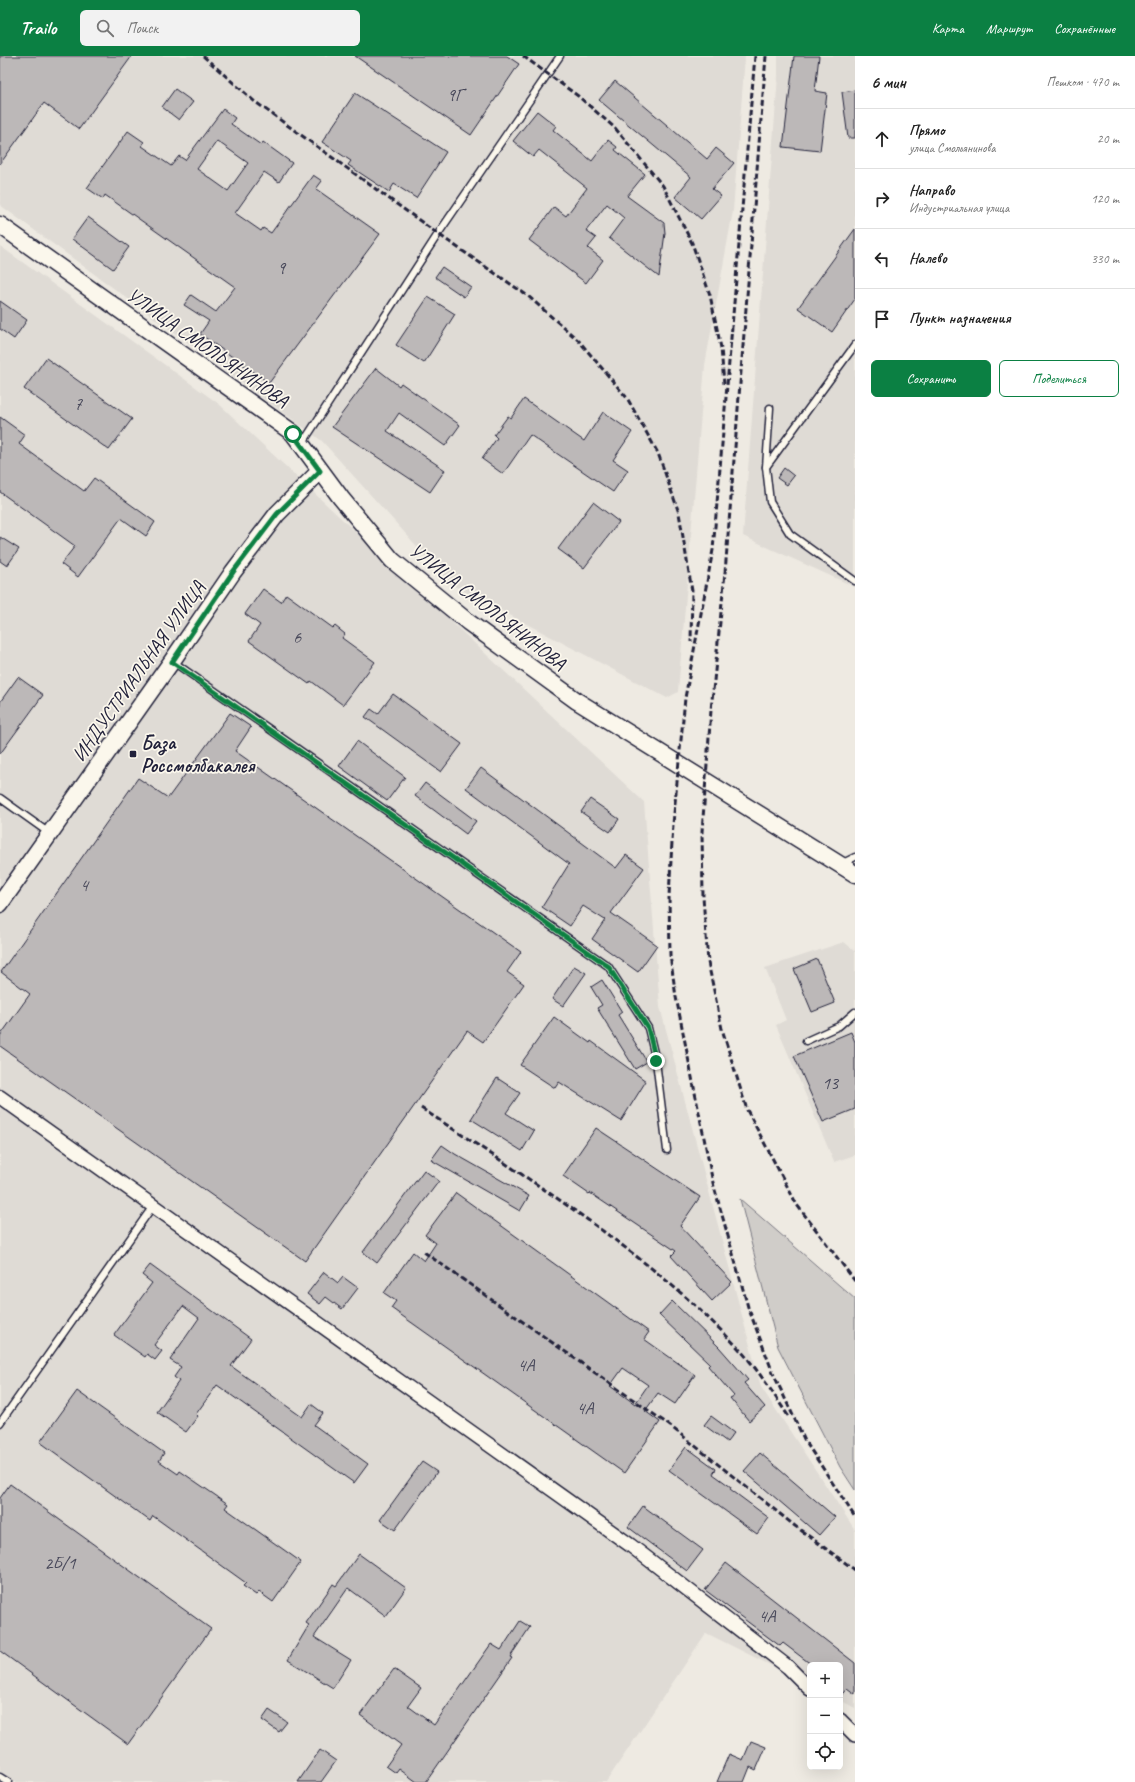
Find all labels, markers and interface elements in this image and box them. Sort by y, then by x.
search box [80,10,360,46]
text: Trailo [20,16,56,40]
icon: search [94,17,116,39]
text: Поиск [126,19,158,38]
text: Карта [932,20,964,37]
text: Маршрут [986,20,1032,37]
text: Сохранённые [1054,20,1115,37]
text: 6 мин [871,72,906,93]
text: Пешком · 470 m [1046,74,1119,90]
house number: 9Г [447,84,467,106]
text: Прямо [909,121,945,140]
icon: ahead [871,128,893,150]
text: 20 m [1097,131,1119,147]
text: улица Смольянинова [909,140,996,156]
text: Направо [909,181,955,200]
icon: right [871,188,893,210]
text: 120 m [1091,191,1119,207]
text: Индустриальная улица [909,200,1009,216]
icon: left [871,248,893,270]
text: Налево [909,249,947,268]
text: 330 m [1091,251,1119,267]
house number: 9 [277,257,287,279]
street label: УЛИЦА СМОЛЬЯНИНОВА [122,282,294,413]
icon: arrive [871,308,893,330]
text: Пункт назначения [909,309,1011,328]
button: Сохранить [871,360,991,397]
button: Поделиться [999,360,1119,397]
house number: 7 [74,393,83,415]
route start [284,425,302,443]
street label: УЛИЦА СМОЛЬЯНИНОВА [404,537,572,676]
street label: ИНДУСТРИАЛЬНАЯ УЛИЦА [67,575,211,767]
house number: 6 [293,626,302,648]
place label: База Россмолбакалея [141,730,256,778]
marker: База Россмолбакалея [128,749,138,759]
house number: 4 [80,874,90,896]
route end [647,1052,665,1070]
house number: 13 [822,1072,840,1094]
house number: 4А [517,1354,536,1376]
house number: 4А [576,1397,595,1419]
house number: 2Б/1 [44,1552,77,1574]
house number: 4А [758,1605,777,1627]
map controls [807,1662,843,1770]
button: + [807,1662,843,1698]
button: − [807,1698,843,1734]
button: locate [807,1734,843,1770]

